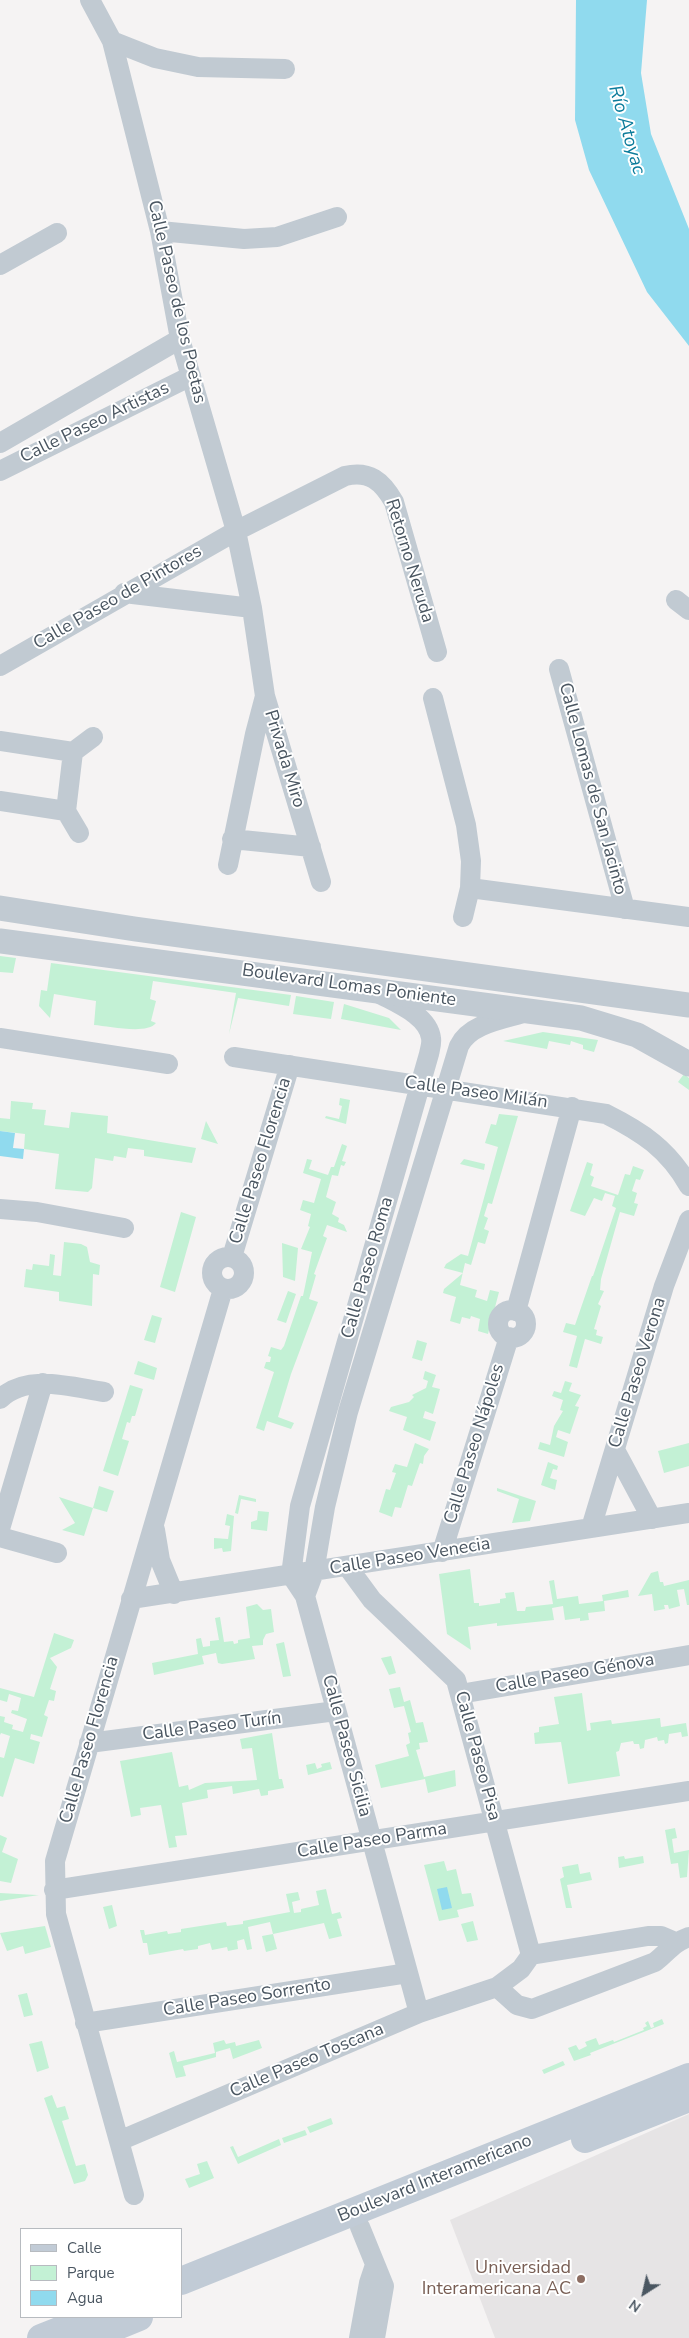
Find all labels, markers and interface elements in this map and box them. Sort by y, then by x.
water label: Río Atoyac [602,83,650,177]
street label: Calle Paseo de los Poetas [142,198,210,406]
street label: Calle Paseo Artistas [17,378,173,468]
street label: Retorno Neruda [380,496,438,626]
street label: Calle Paseo de Pintores [30,541,206,655]
street label: Calle Lomas de San Jacinto [553,681,631,897]
street label: Privada Miro [259,708,309,810]
street label: Boulevard Lomas Poniente [241,960,457,1012]
street label: Calle Paseo Milán [403,1072,549,1114]
street label: Calle Paseo Florencia [225,1075,297,1247]
street label: Calle Paseo Roma [337,1195,399,1341]
street label: Calle Paseo Verona [605,1295,671,1451]
street label: Calle Paseo Nápoles [440,1361,510,1527]
street label: Calle Paseo Venecia [328,1534,492,1580]
street label: Calle Paseo Génova [494,1649,656,1699]
street label: Calle Paseo Florencia [56,1654,124,1826]
street label: Calle Paseo Sicilia [317,1673,375,1819]
street label: Calle Paseo Pisa [449,1689,505,1823]
street label: Calle Paseo Turín [141,1708,283,1746]
street label: Calle Paseo Parma [296,1818,448,1864]
street label: Calle Paseo Sorrento [162,1974,332,2022]
street label: Calle Paseo Toscana [227,2019,387,2103]
street label: Boulevard Interamericano [335,2130,535,2228]
legend [20,2228,182,2318]
text: Calle [67,2238,102,2258]
place label: Universidad Interamericana AC [422,2258,571,2300]
text: Parque [67,2263,115,2283]
north arrow [619,2268,669,2318]
marker: Universidad Interamericana AC [575,2273,587,2285]
text: Agua [67,2288,103,2308]
text: N [625,2295,645,2316]

